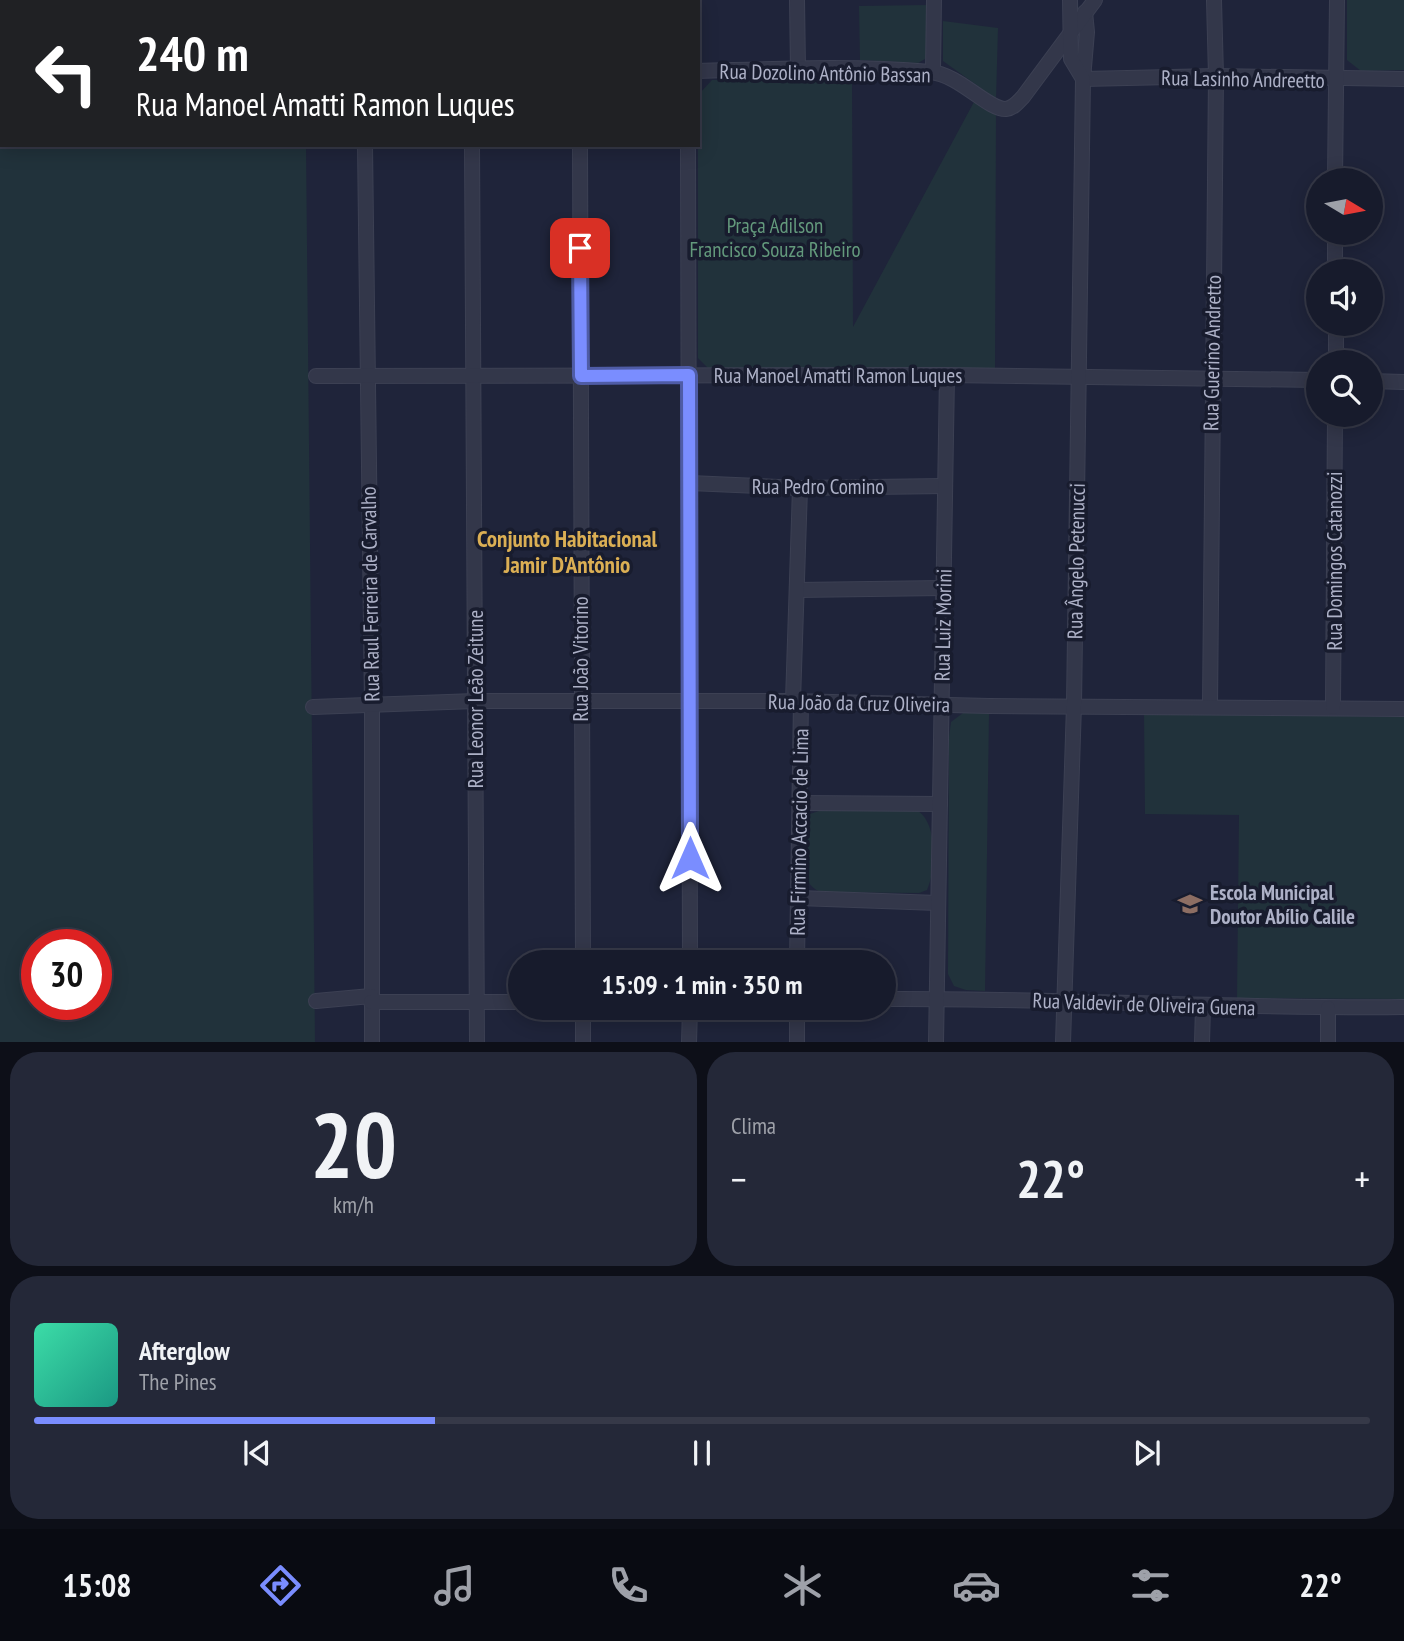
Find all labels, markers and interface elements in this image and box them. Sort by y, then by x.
text: 240 m [136,21,249,85]
icon: left [21,28,112,119]
street label: Rua Dozolino Antônio Bassan [719,58,931,88]
street label: Rua Lasinho Andreetto [1161,64,1325,94]
text: Rua Manoel Amatti Ramon Luques [136,83,515,125]
north arrow [1306,168,1382,245]
map controls [1306,168,1383,427]
park label: Praça Adilson Francisco Souza Ribeiro [689,212,861,263]
pin [550,218,610,278]
icon: arrive [561,229,599,267]
button: sound [1306,259,1383,336]
street label: Rua Guerino Andretto [1197,275,1227,431]
button: search [1306,350,1383,427]
street label: Rua Manoel Amatti Ramon Luques [714,362,962,389]
street label: Rua Domingos Catanozzi [1321,472,1348,650]
street label: Rua Pedro Comino [752,473,884,500]
street label: Rua Ângelo Petenucci [1061,483,1091,639]
street label: Rua Raul Ferreira de Carvalho [355,486,385,702]
district label: Conjunto Habitacional Jamir D'Antônio [477,524,657,579]
street label: Rua Luiz Morini [929,569,957,681]
street label: Rua João Vitorino [567,596,594,722]
street label: Rua Leonor Leão Zeitune [462,610,489,788]
street label: Rua João da Cruz Oliveira [768,688,950,718]
street label: Rua Firmino Accacio de Lima [784,728,814,936]
position arrow [653,821,727,895]
place label: Escola Municipal Doutor Abílio Calile [1210,879,1355,930]
school or university icon: Escola Municipal Doutor Abílio Calile [1176,890,1204,918]
speed limit sign: 30 [21,929,112,1020]
text: 15:09 · 1 min · 350 m [602,968,802,1001]
street label: Rua Valdevir de Oliveira Guena [1032,987,1256,1021]
text: 20 [310,1085,397,1203]
text: Clima [731,1111,776,1140]
text: 22° [1016,1145,1085,1212]
text: − [731,1154,747,1203]
text: + [1354,1154,1370,1203]
text: km/h [333,1190,374,1219]
text: Afterglow [139,1334,230,1367]
text: The Pines [139,1367,217,1396]
icon: previous [238,1434,276,1472]
icon: pause [683,1434,721,1472]
icon: next [1128,1434,1166,1472]
icon: directions [256,1561,305,1610]
icon: music [430,1561,479,1610]
icon: phone [604,1561,653,1610]
icon: climate [778,1561,827,1610]
icon: car [952,1561,1001,1610]
icon: filters [1126,1561,1175,1610]
text: 15:08 [62,1564,132,1606]
text: 22° [1299,1564,1342,1606]

